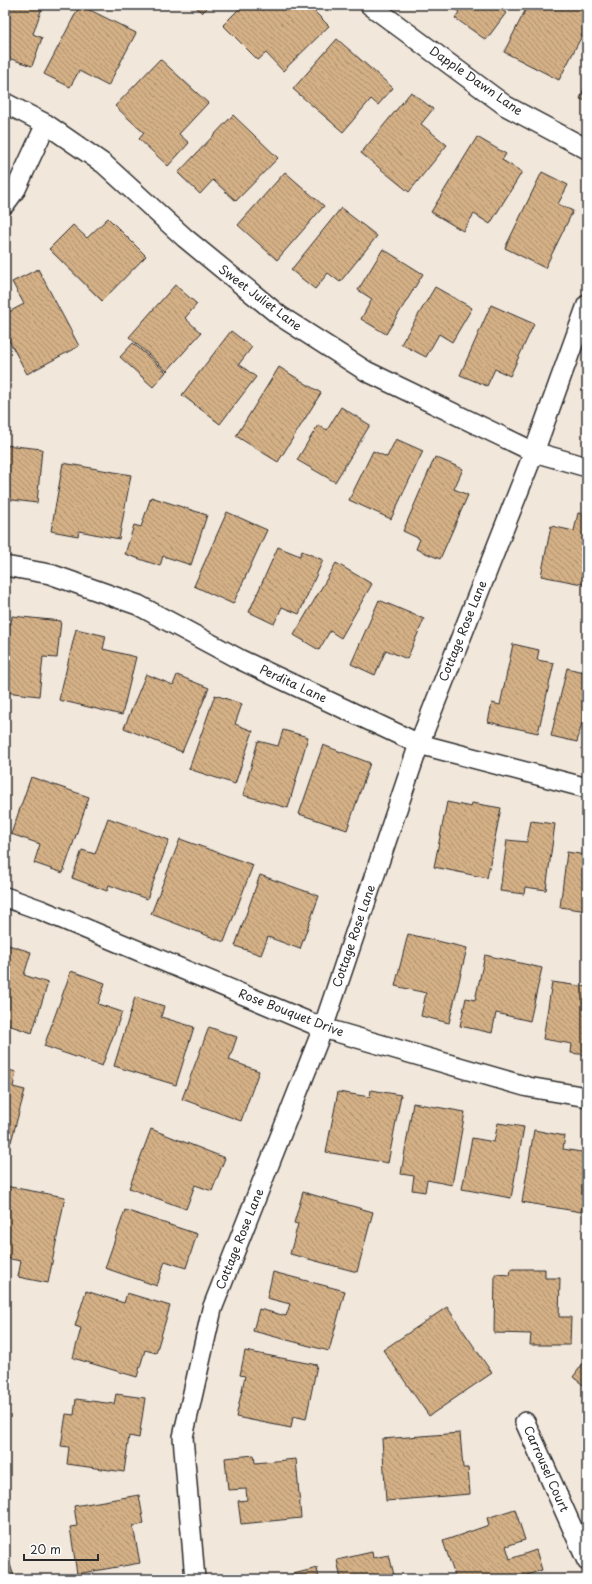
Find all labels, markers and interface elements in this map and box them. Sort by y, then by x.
street label: Dapple Dawn Lane [426,41,527,119]
street label: Sweet Juliet Lane [215,260,306,335]
street label: Cottage Rose Lane [434,577,491,684]
street label: Perdita Lane [257,660,330,706]
street label: Cottage Rose Lane [327,881,379,989]
street label: Rose Bouquet Drive [236,984,347,1040]
street label: Cottage Rose Lane [211,1185,268,1292]
street label: Carrousel Court [520,1423,574,1515]
scale bar [24,1536,98,1562]
text: 20 m [30,1540,61,1558]

